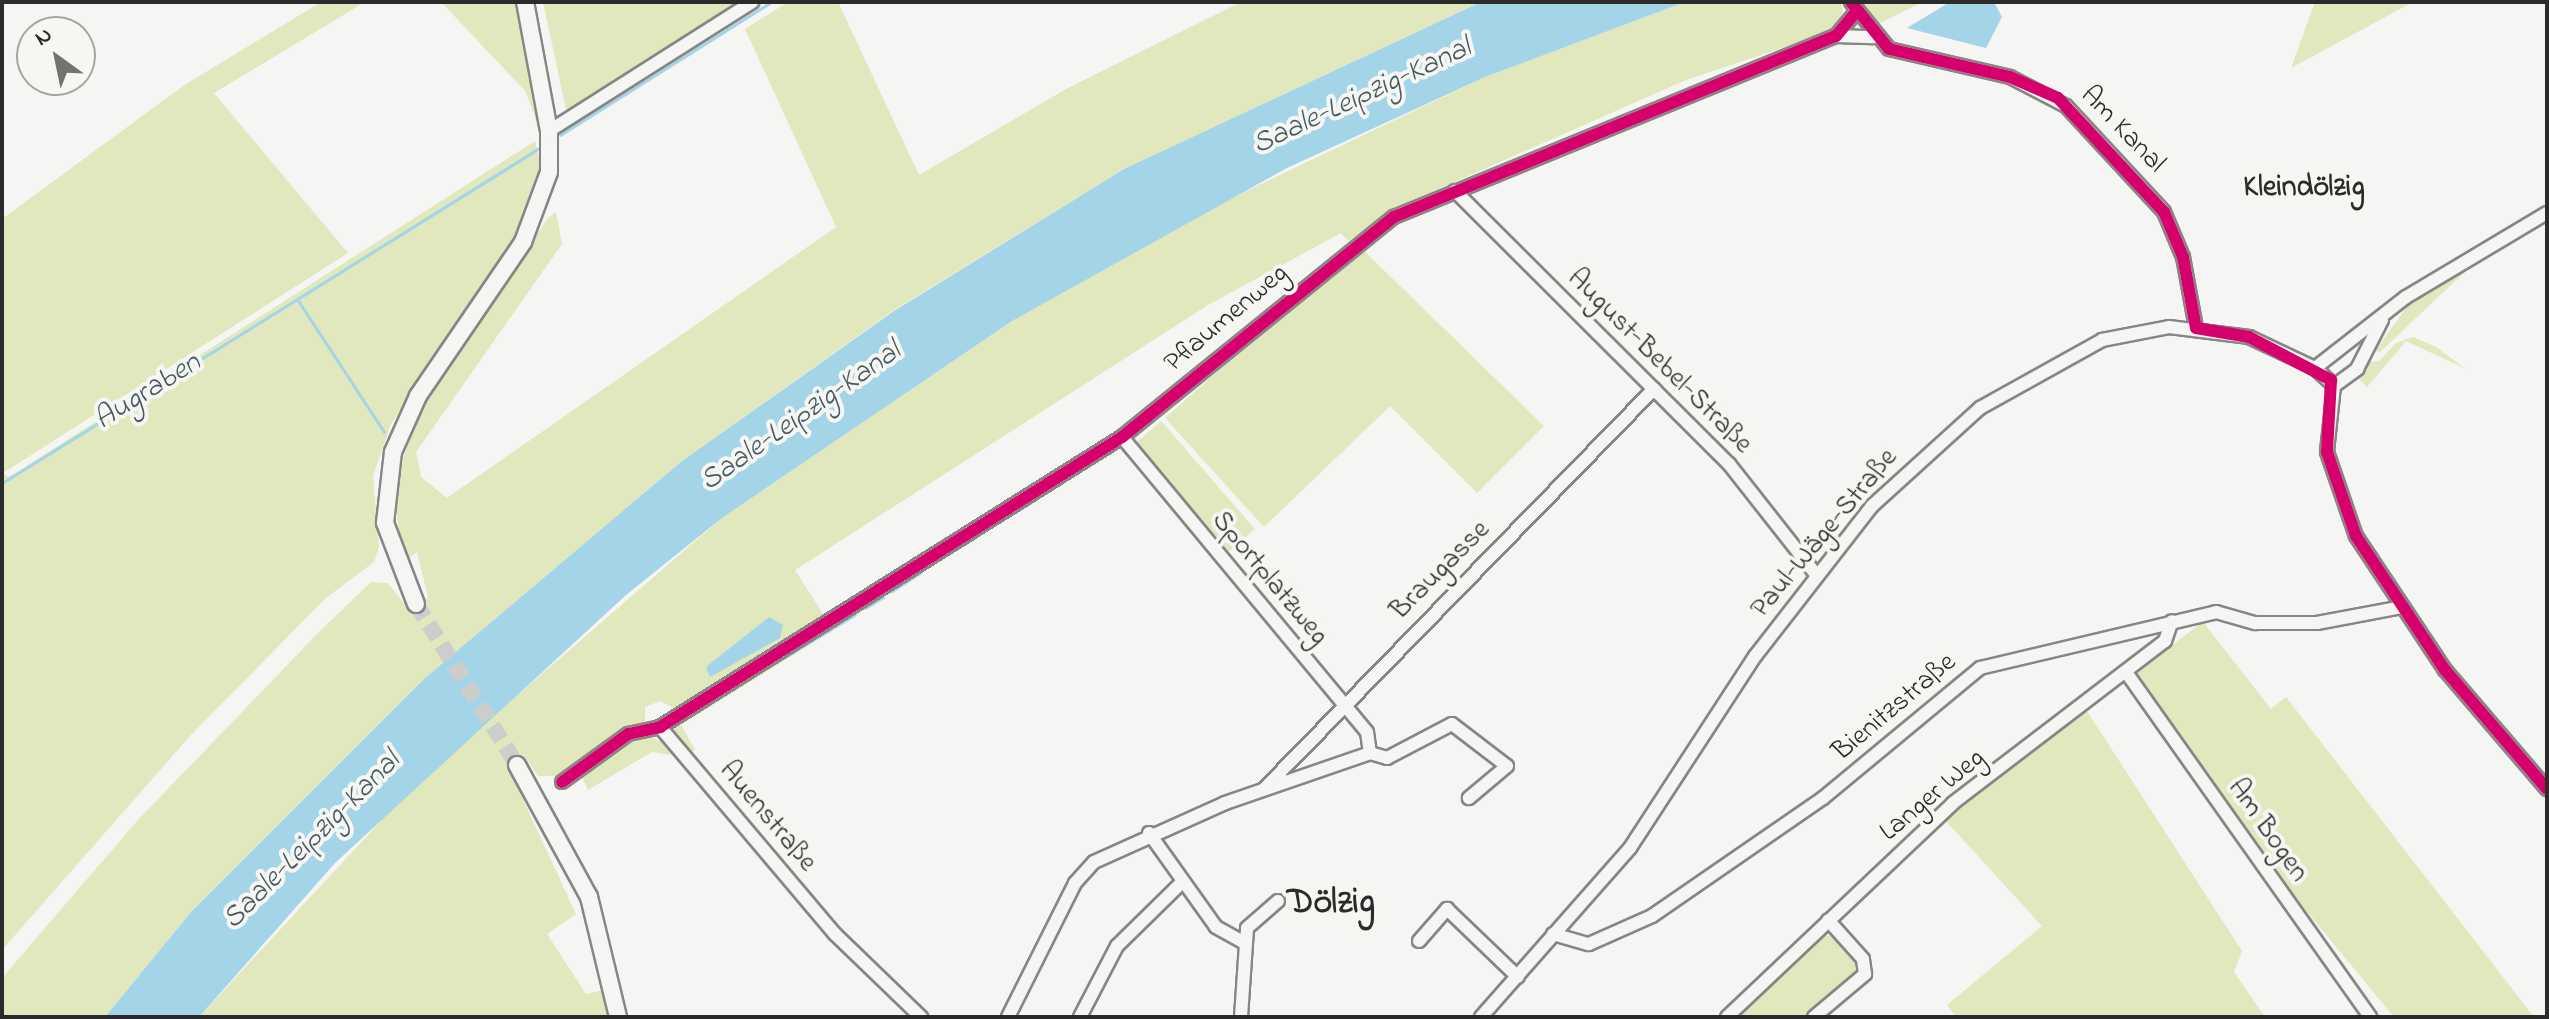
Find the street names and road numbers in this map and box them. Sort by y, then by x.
street label: Am Kanal [2072,79,2172,181]
street label: Pflaumenweg [1158,258,1296,380]
street label: August-Bebel-Straße [1559,262,1759,462]
street label: Paul-Wäge-Straße [1744,443,1906,625]
street label: Sportplatzweg [1203,505,1335,653]
street label: Braugasse [1384,514,1498,628]
street label: Bienitzstraße [1826,647,1964,769]
street label: Langer Weg [1874,742,1992,850]
street label: Auenstraße [711,755,823,879]
street label: Am Bogen [2219,773,2315,889]

